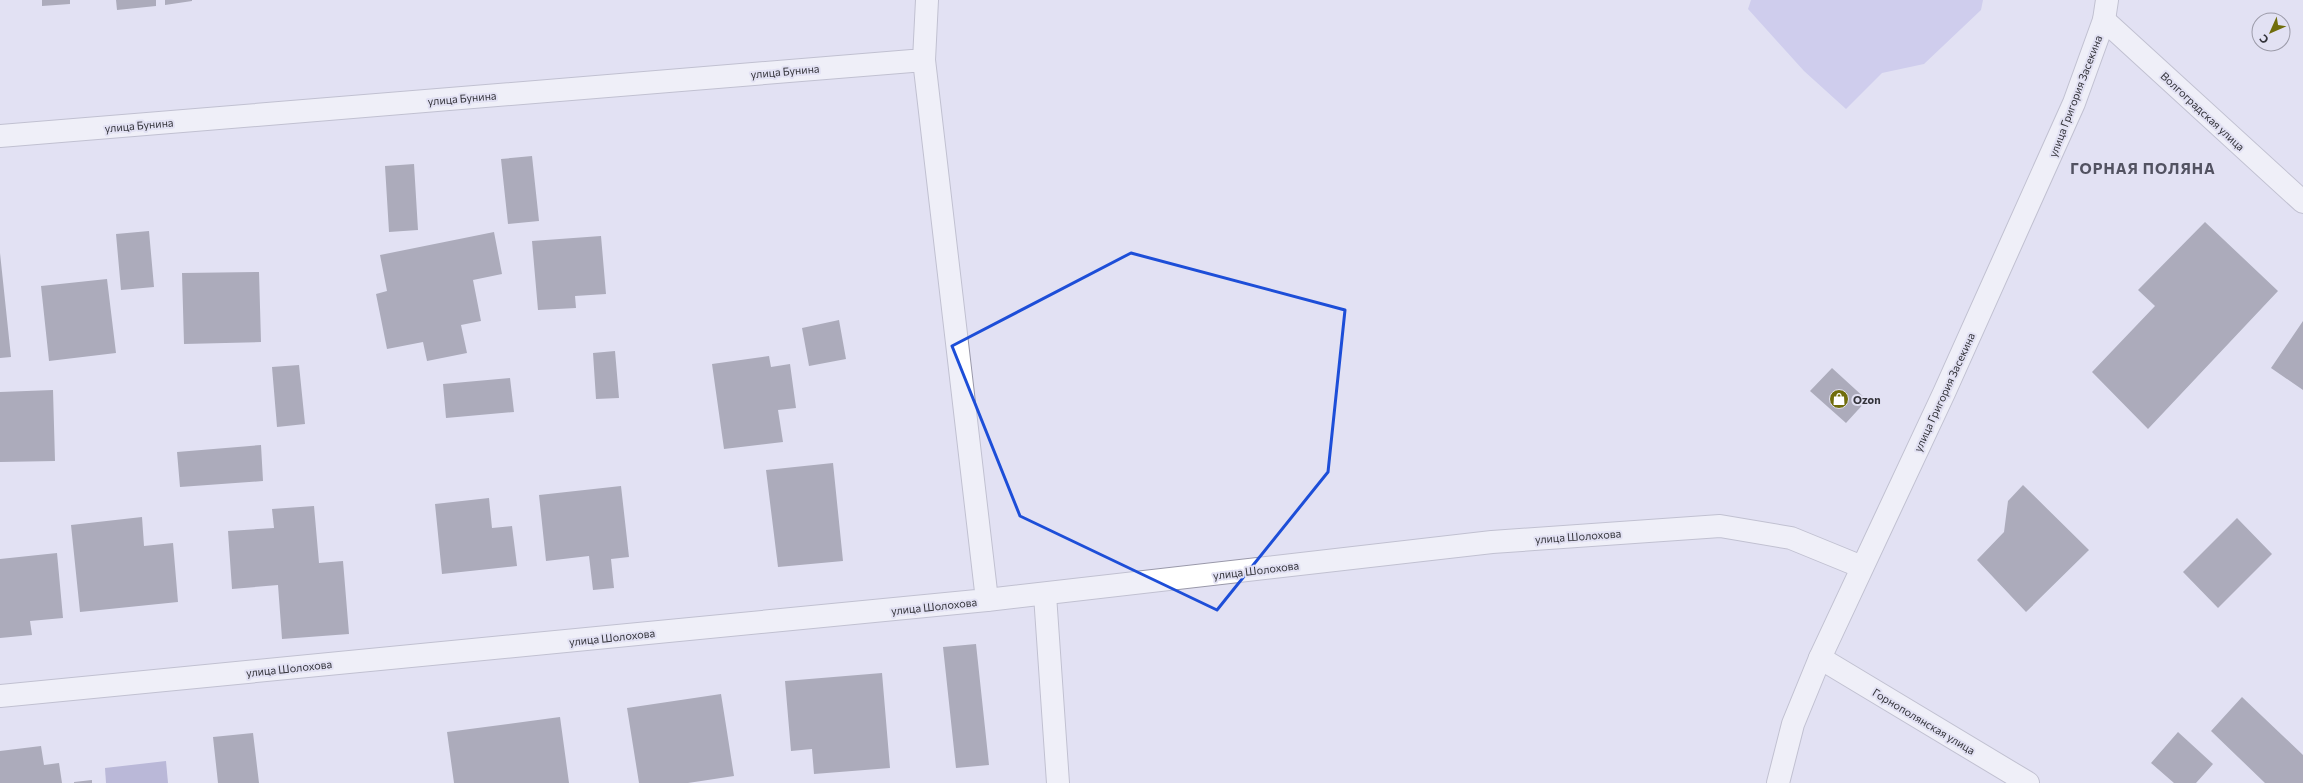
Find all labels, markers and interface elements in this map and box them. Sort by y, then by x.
north arrow [2251,12,2291,52]
text: С [2256,32,2271,47]
street label: улица Григория Засекина [2046,33,2104,159]
street label: улица Бунина [750,62,820,80]
street label: Волгоградская улица [2158,69,2248,153]
street label: улица Бунина [427,89,497,107]
street label: улица Бунина [104,116,174,134]
district label: ГОРНАЯ ПОЛЯНА [2070,159,2216,177]
street label: улица Григория Засекина [1911,331,1977,453]
shop icon: Ozon [1828,388,1850,410]
place label: Ozon [1853,393,1881,406]
street label: улица Шолохова [1534,526,1622,546]
street label: улица Шолохова [1212,558,1300,582]
street label: улица Шолохова [890,595,978,617]
street label: улица Шолохова [568,626,656,648]
street label: улица Шолохова [245,657,333,679]
street label: Горнополянская улица [1870,685,1978,757]

